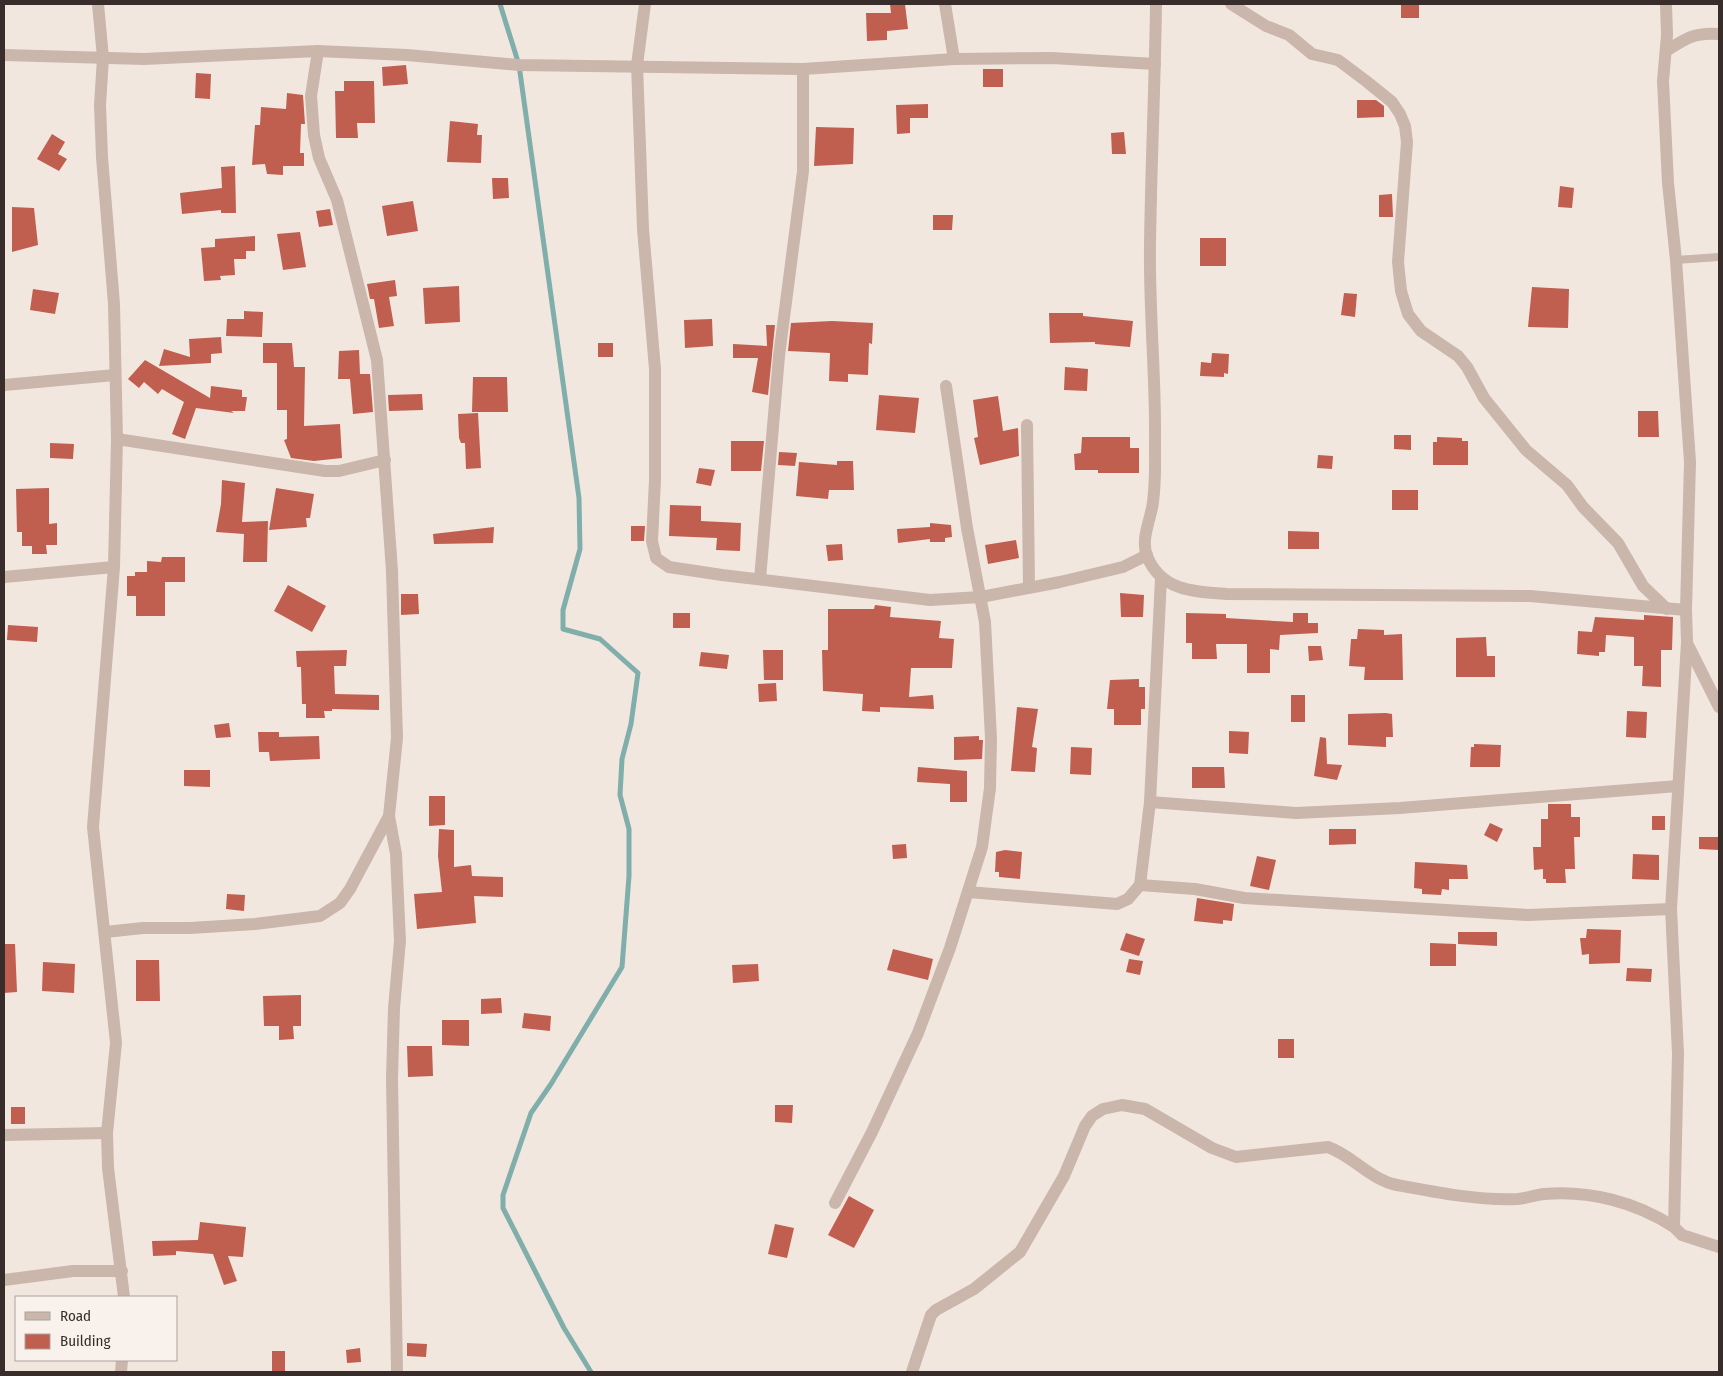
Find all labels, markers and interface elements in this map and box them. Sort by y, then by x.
legend [15,1296,178,1361]
text: Road [60,1307,91,1325]
text: Building [60,1332,111,1350]

